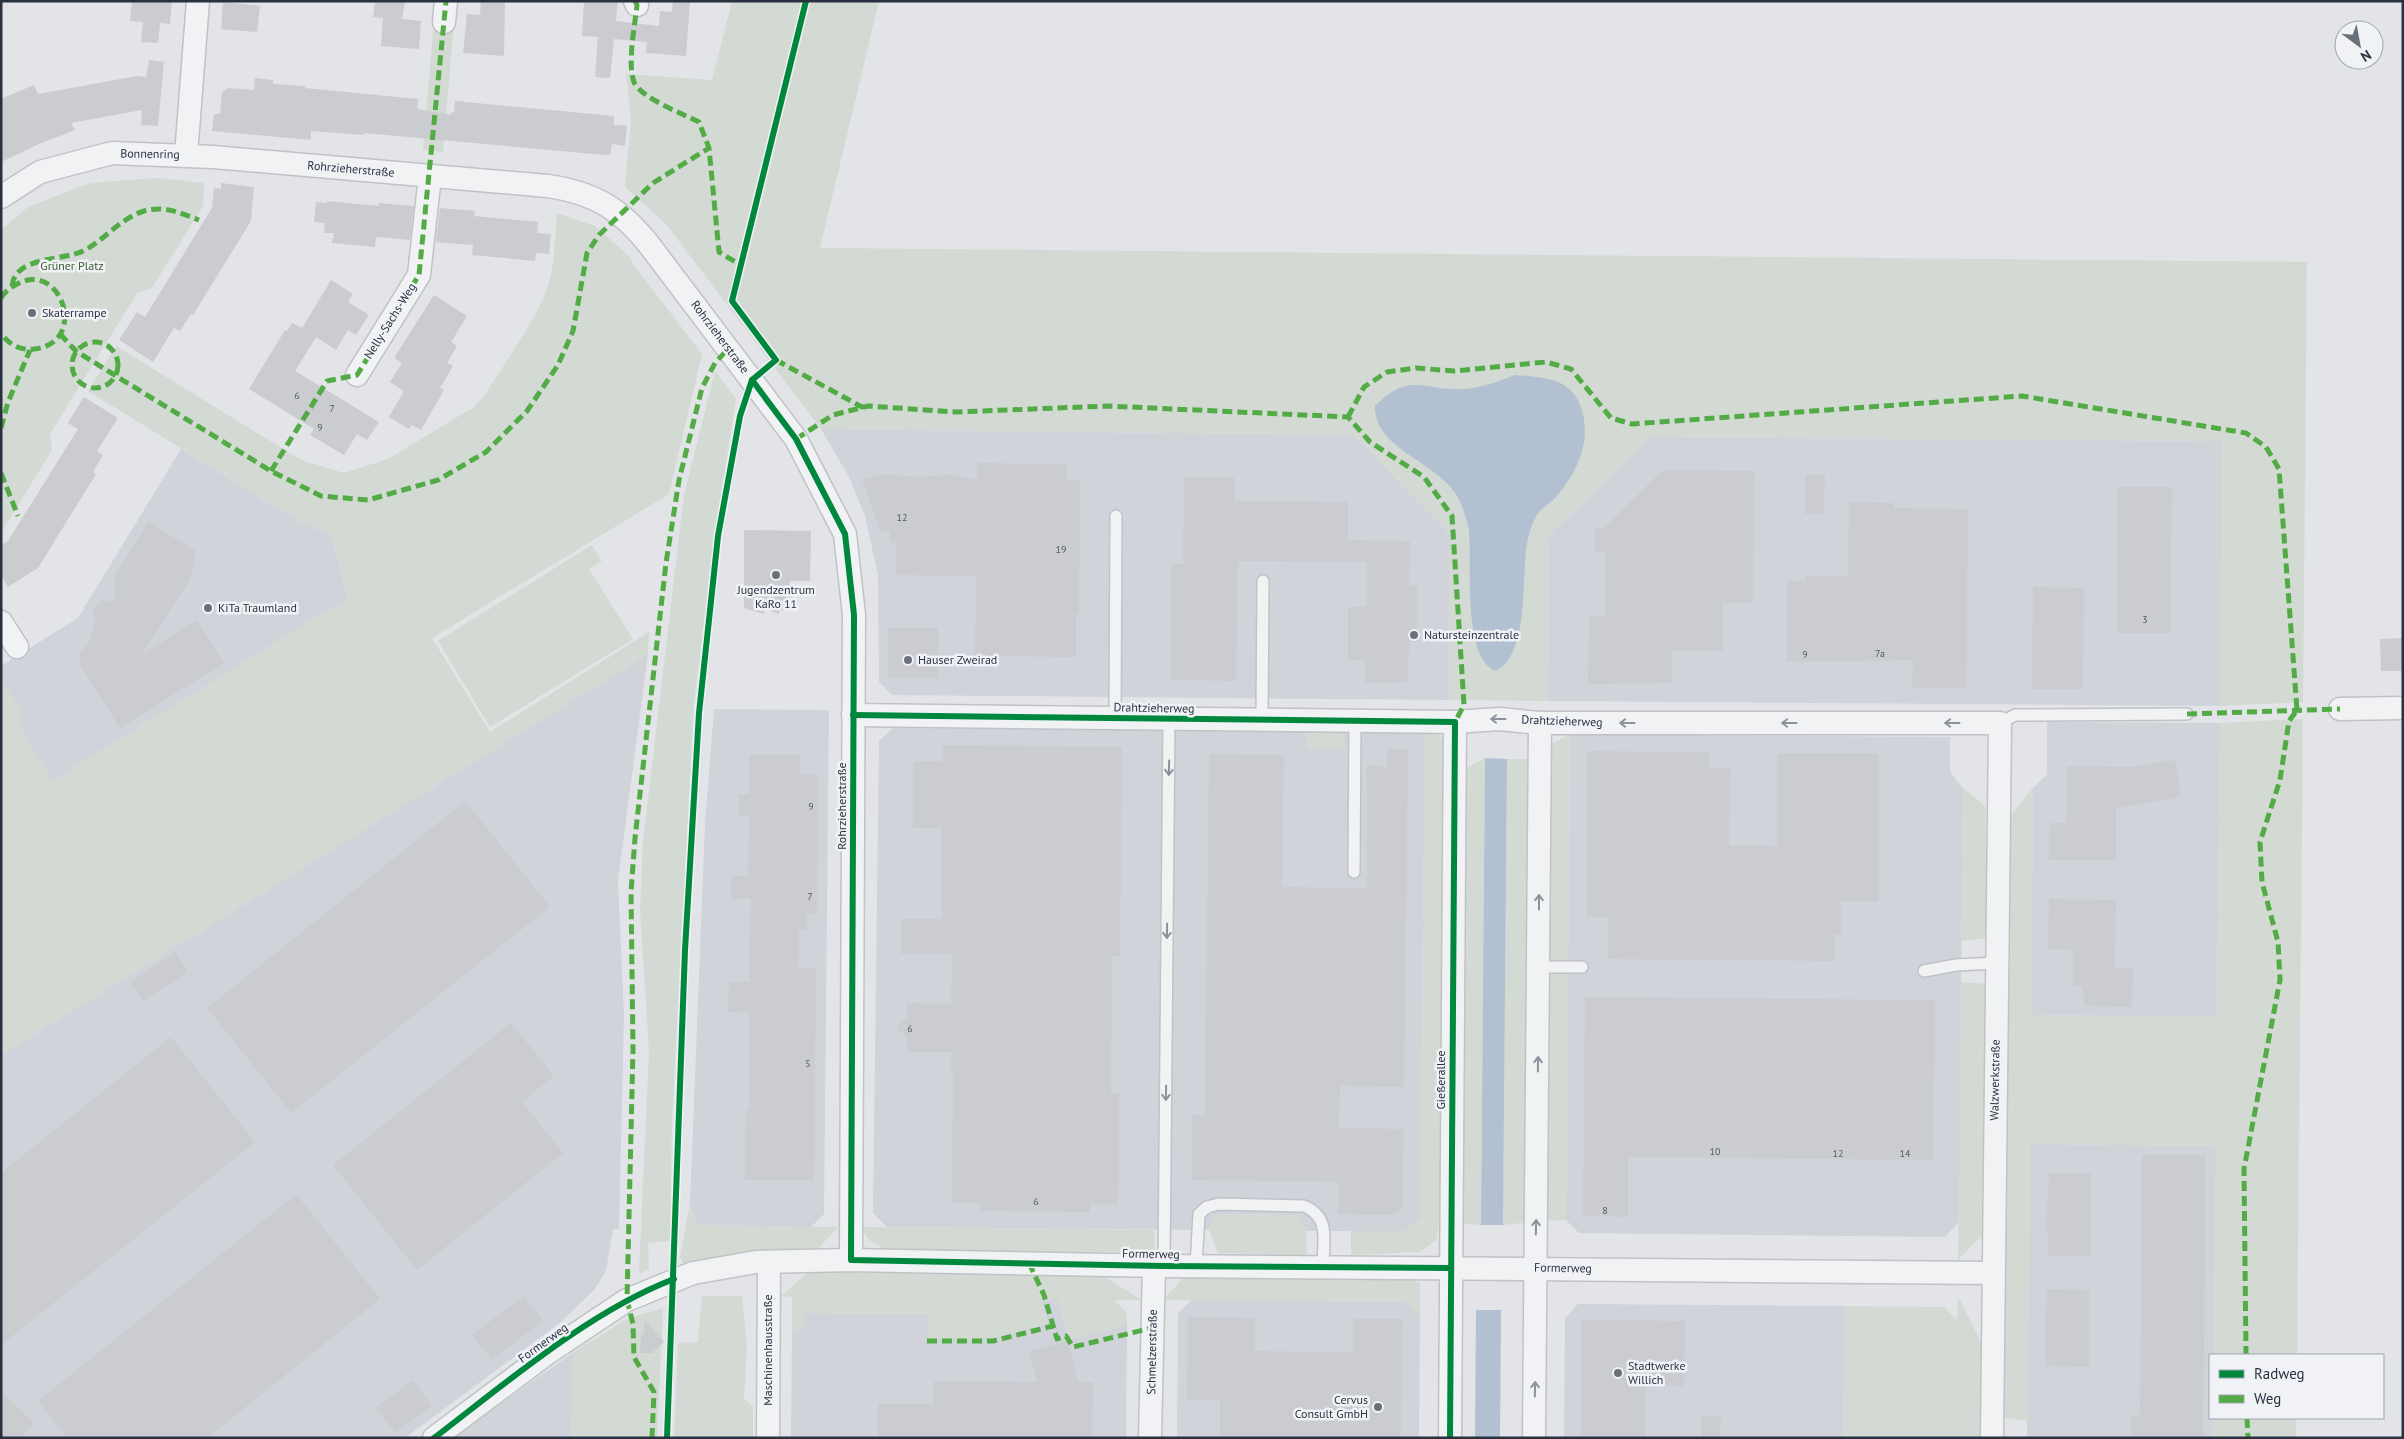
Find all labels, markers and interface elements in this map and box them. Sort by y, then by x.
north arrow [2334,20,2384,70]
text: N [2357,46,2375,66]
street label: Bonnenring [120,145,180,162]
street label: Rohrzieherstraße [307,157,395,180]
park label: Grüner Platz [40,258,104,273]
street label: Nelly-Sachs-Weg [360,280,419,361]
street label: Rohrzieherstraße [688,297,753,376]
place label: Skaterrampe [42,305,107,320]
marker: Skaterrampe [26,307,38,319]
house number: 6 [294,389,300,402]
house number: 7 [329,402,335,415]
house number: 9 [317,421,323,434]
house number: 12 [897,511,907,524]
house number: 19 [1056,543,1066,556]
marker: Jugendzentrum KaRo 11 [770,569,782,581]
place label: Jugendzentrum KaRo 11 [736,582,815,611]
place label: KiTa Traumland [218,600,297,615]
marker: KiTa Traumland [202,602,214,614]
house number: 3 [2142,613,2148,626]
place label: Natursteinzentrale [1424,627,1519,642]
marker: Natursteinzentrale [1408,629,1420,641]
house number: 7a [1875,647,1885,660]
house number: 9 [1802,648,1808,661]
place label: Hauser Zweirad [918,652,997,667]
marker: Hauser Zweirad [902,654,914,666]
street label: Drahtzieherweg [1113,699,1195,716]
street label: Drahtzieherweg [1521,712,1603,729]
one-way arrow [1490,714,1506,724]
one-way arrow [1619,718,1635,728]
one-way arrow [1781,718,1798,728]
one-way arrow [1944,718,1960,728]
one-way arrow [1164,760,1174,776]
street label: Rohrzieherstraße [834,762,849,850]
house number: 9 [808,800,814,813]
house number: 7 [807,890,813,903]
one-way arrow [1534,894,1544,910]
one-way arrow [1162,922,1172,938]
house number: 6 [907,1022,913,1035]
street label: Walzwerkstraße [1986,1039,2003,1121]
street label: Gießerallee [1433,1051,1448,1109]
one-way arrow [1533,1056,1543,1072]
house number: 5 [805,1057,811,1070]
one-way arrow [1161,1085,1170,1101]
house number: 10 [1710,1145,1721,1158]
house number: 12 [1833,1147,1843,1160]
house number: 14 [1900,1147,1911,1160]
house number: 6 [1033,1195,1039,1208]
house number: 8 [1602,1204,1608,1217]
one-way arrow [1531,1219,1541,1235]
street label: Formerweg [1122,1245,1180,1262]
street label: Formerweg [1534,1259,1592,1276]
street label: Maschinenhausstraße [760,1294,775,1406]
street label: Schmelzerstraße [1143,1309,1160,1395]
street label: Formerweg [515,1320,570,1366]
legend [2209,1354,2384,1419]
place label: Stadtwerke Willich [1628,1358,1685,1387]
text: Radweg [2254,1364,2305,1383]
marker: Stadtwerke Willich [1612,1367,1624,1379]
one-way arrow [1530,1381,1540,1398]
text: Weg [2254,1389,2281,1408]
place label: Cervus Consult GmbH [1295,1392,1368,1421]
marker: Cervus Consult GmbH [1372,1401,1384,1413]

